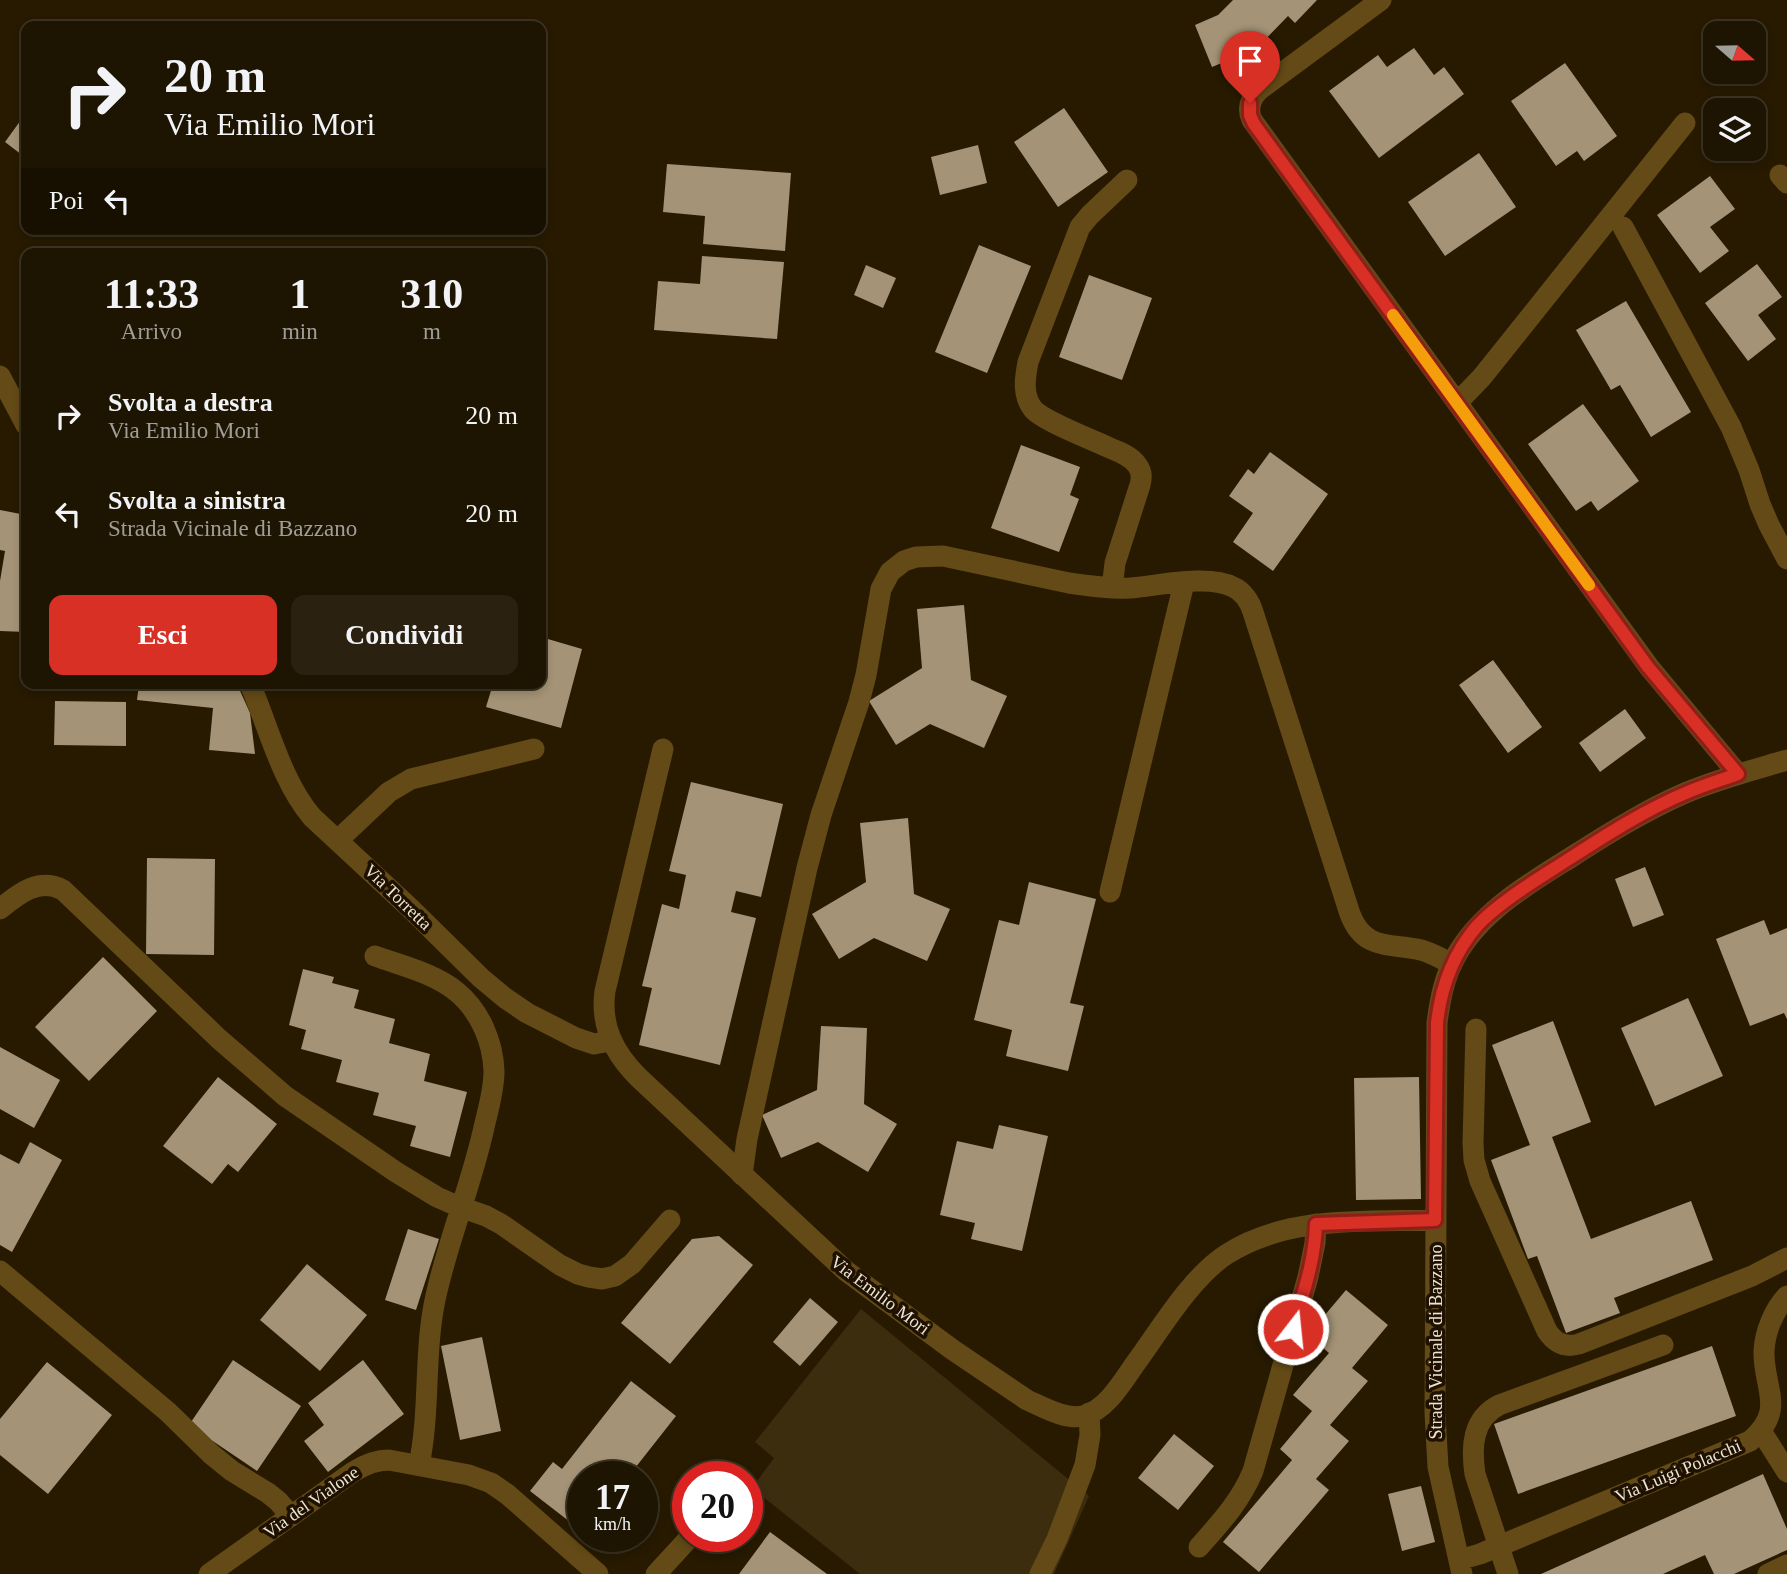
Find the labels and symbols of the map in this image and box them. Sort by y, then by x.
north arrow [1703,21,1766,84]
pin [1220,31,1280,103]
street label: Via Torretta [360,860,436,934]
street label: Strada Vicinale di Bazzano [1426,1244,1446,1440]
street label: Via Emilio Mori [826,1251,934,1339]
position arrow [1256,1292,1330,1366]
street label: Via Luigi Polacchi [1612,1435,1744,1507]
speed limit sign: 20 [672,1461,763,1552]
street label: Via del Vialone [260,1462,362,1542]

